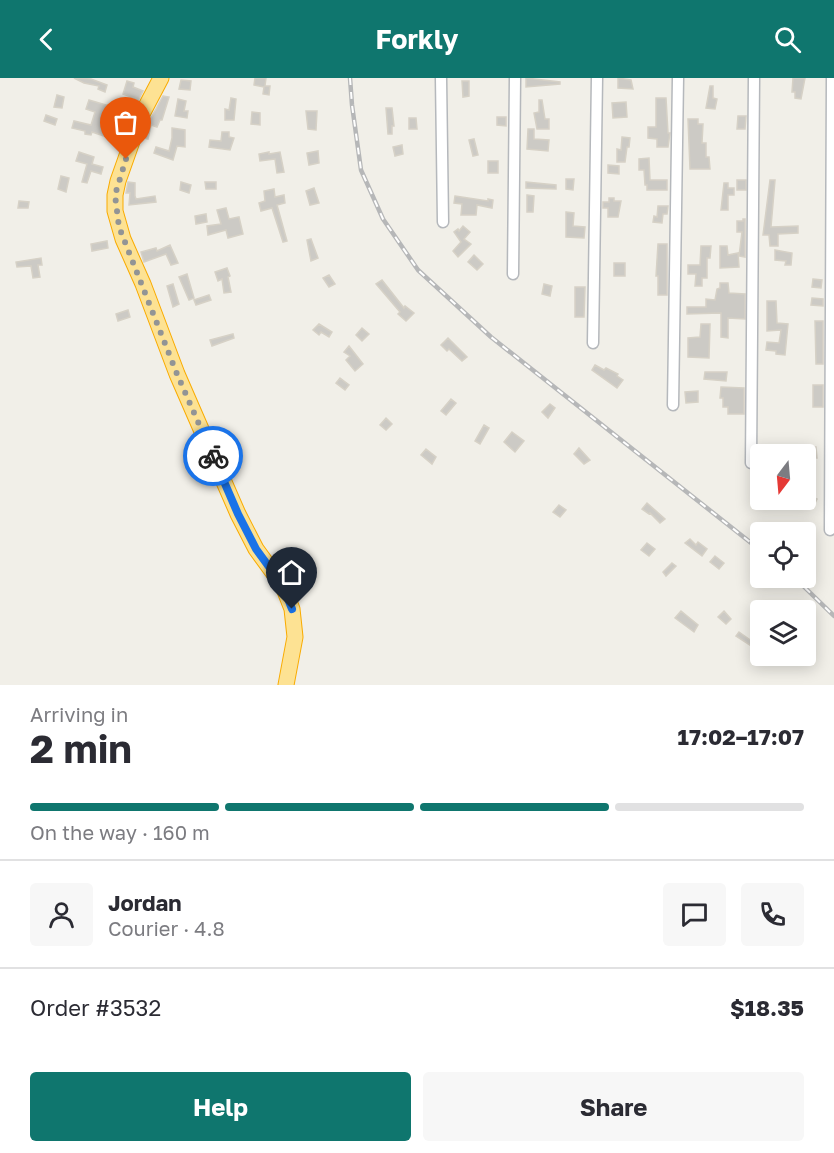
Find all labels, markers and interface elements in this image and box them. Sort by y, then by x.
icon: back [30,23,63,56]
text: Forkly [376,23,458,55]
icon: search [771,23,804,56]
pin [100,97,151,159]
icon: bag [109,106,142,139]
courier [183,426,243,486]
icon: bike [197,440,230,473]
north arrow [750,444,816,510]
map controls [750,444,816,666]
button: locate [750,522,816,588]
pin [266,547,317,609]
icon: home [275,556,308,589]
button: layers [750,600,816,666]
text: Arriving in [30,702,128,726]
text: 17:02–17:07 [678,723,804,750]
text: 2 min [30,725,132,772]
text: On the way · 160 m [30,820,210,844]
button: person [30,883,93,946]
button: chat [663,883,726,946]
button: phone [741,883,804,946]
text: Jordan [108,889,182,916]
text: Courier · 4.8 [108,916,225,940]
text: Order #3532 [30,994,161,1021]
text: $18.35 [730,994,804,1021]
button: Help [30,1072,411,1141]
button: Share [423,1072,804,1141]

